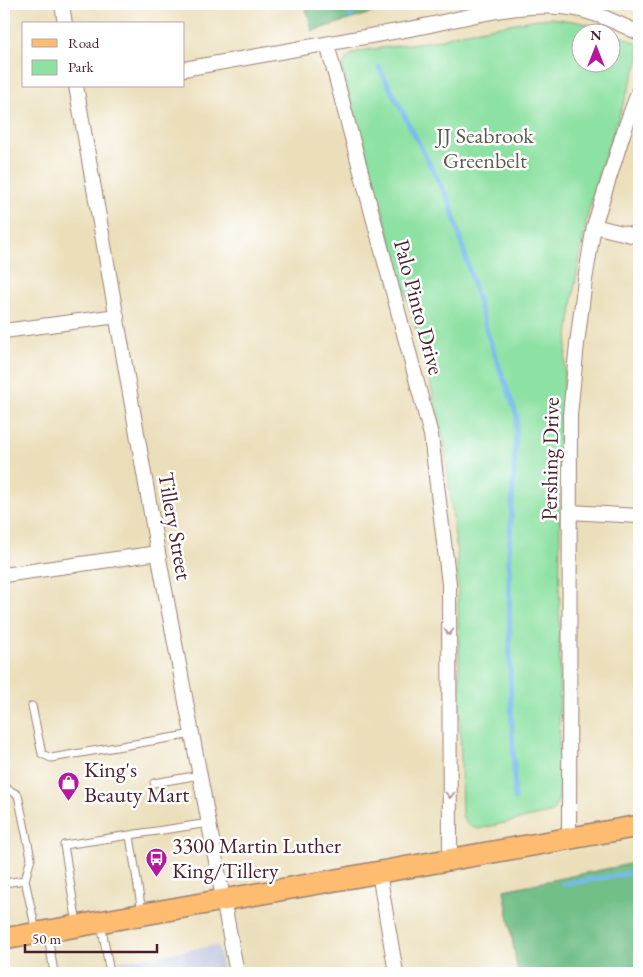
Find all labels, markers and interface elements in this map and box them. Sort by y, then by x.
legend [22,22,185,88]
north arrow [570,22,620,72]
text: N [590,26,602,44]
text: Road [68,33,100,52]
text: Park [68,57,95,76]
park label: JJ Seabrook Greenbelt [434,121,534,175]
street label: Palo Pinto Drive [387,236,451,378]
street label: Pershing Drive [534,397,566,521]
street label: Tillery Street [151,470,199,582]
one-way arrow [444,629,454,637]
place label: King's Beauty Mart [84,755,189,809]
shop icon: King's Beauty Mart [56,770,80,801]
one-way arrow [445,792,455,799]
place label: 3300 Martin Luther King/Tillery [172,831,342,885]
bus stop icon: 3300 Martin Luther King/Tillery [144,846,168,877]
scale bar [25,922,158,954]
text: 50 m [32,929,61,948]

